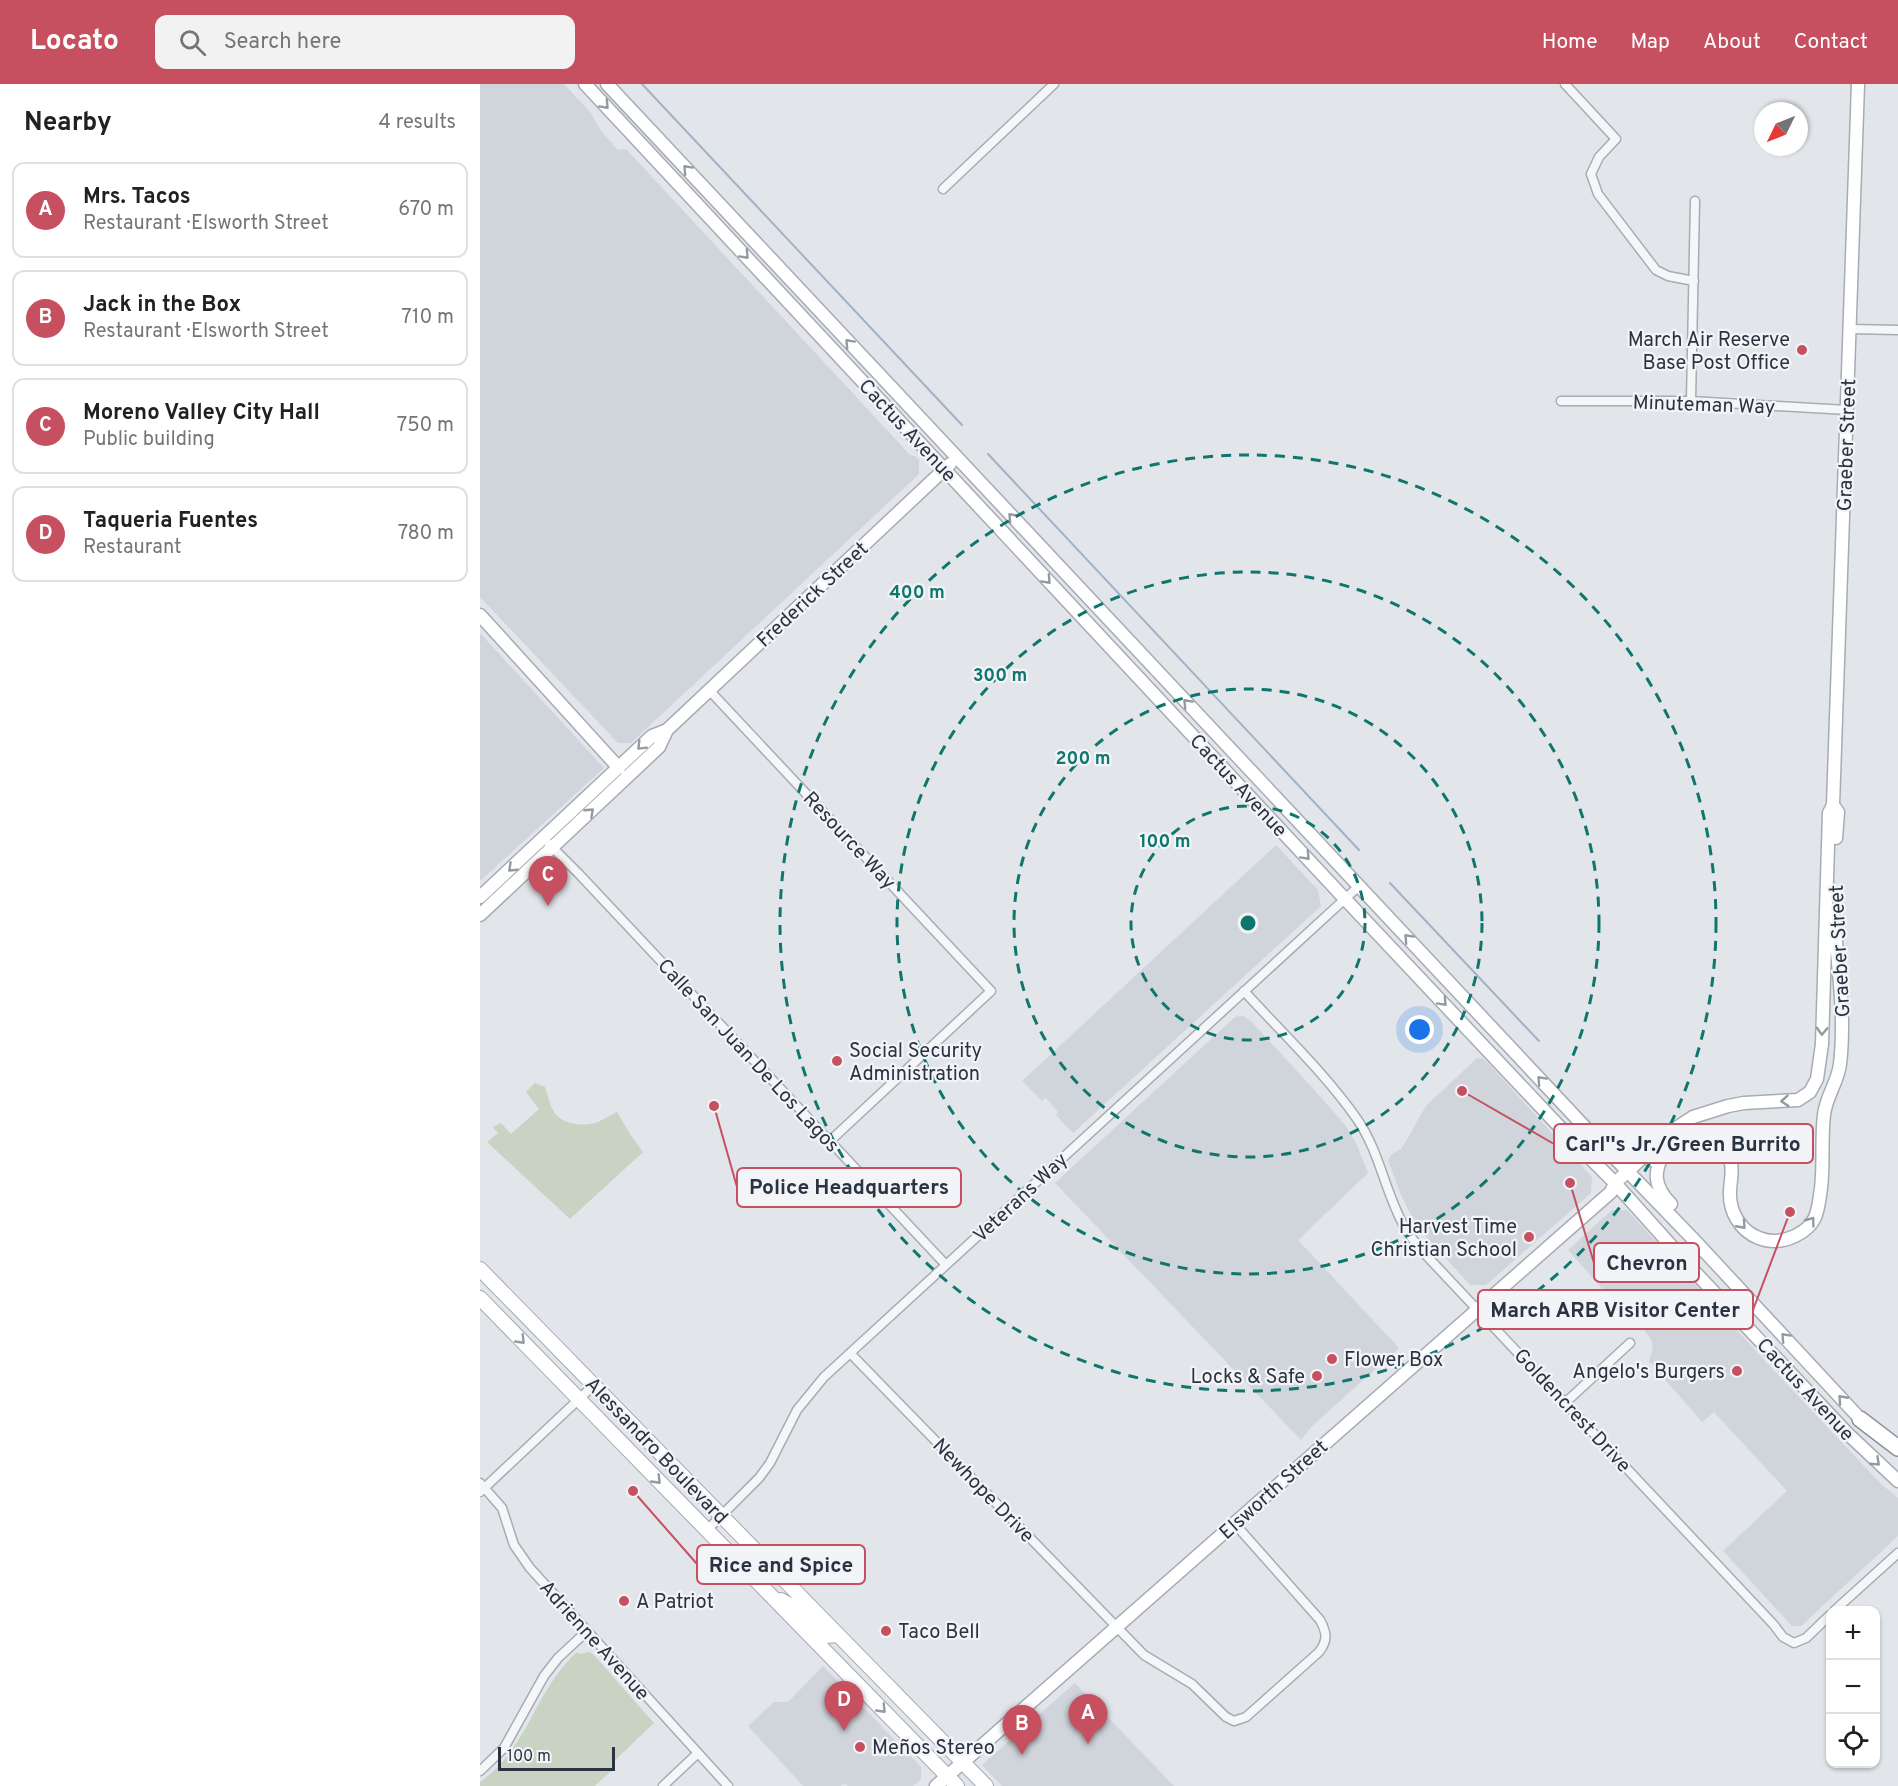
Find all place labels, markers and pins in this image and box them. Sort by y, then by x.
place label: March Air Reserve Base Post Office [1628,328,1790,377]
marker: March Air Reserve Base Post Office [1795,343,1809,357]
pin: C [528,856,568,906]
centre of rings [1238,913,1258,933]
place label: Social Security Administration [849,1039,982,1088]
marker: Social Security Administration [830,1054,844,1068]
callout: Carl''s Jr./Green Burrito [1554,1124,1813,1163]
callout: Police Headquarters [737,1168,961,1207]
place label: Harvest Time Christian School [1371,1215,1517,1264]
marker: Harvest Time Christian School [1522,1230,1536,1244]
callout: Chevron [1594,1243,1699,1282]
callout: March ARB Visitor Center [1478,1290,1753,1329]
place label: Flower Box [1344,1348,1443,1374]
marker: Flower Box [1325,1352,1339,1366]
place label: Angelo's Burgers [1572,1360,1725,1386]
marker: Angelo's Burgers [1730,1364,1744,1378]
place label: Locks & Safe [1190,1365,1305,1391]
marker: Locks & Safe [1310,1369,1324,1383]
callout: Rice and Spice [697,1545,865,1584]
place label: A Patriot [636,1590,714,1616]
marker: A Patriot [617,1594,631,1608]
place label: Taco Bell [898,1620,980,1646]
marker: Taco Bell [879,1624,893,1638]
pin: D [824,1682,864,1731]
pin: A [1068,1694,1108,1744]
pin: B [1002,1706,1042,1755]
place label: Meños Stereo [872,1736,995,1762]
marker: Meños Stereo [853,1740,867,1754]

